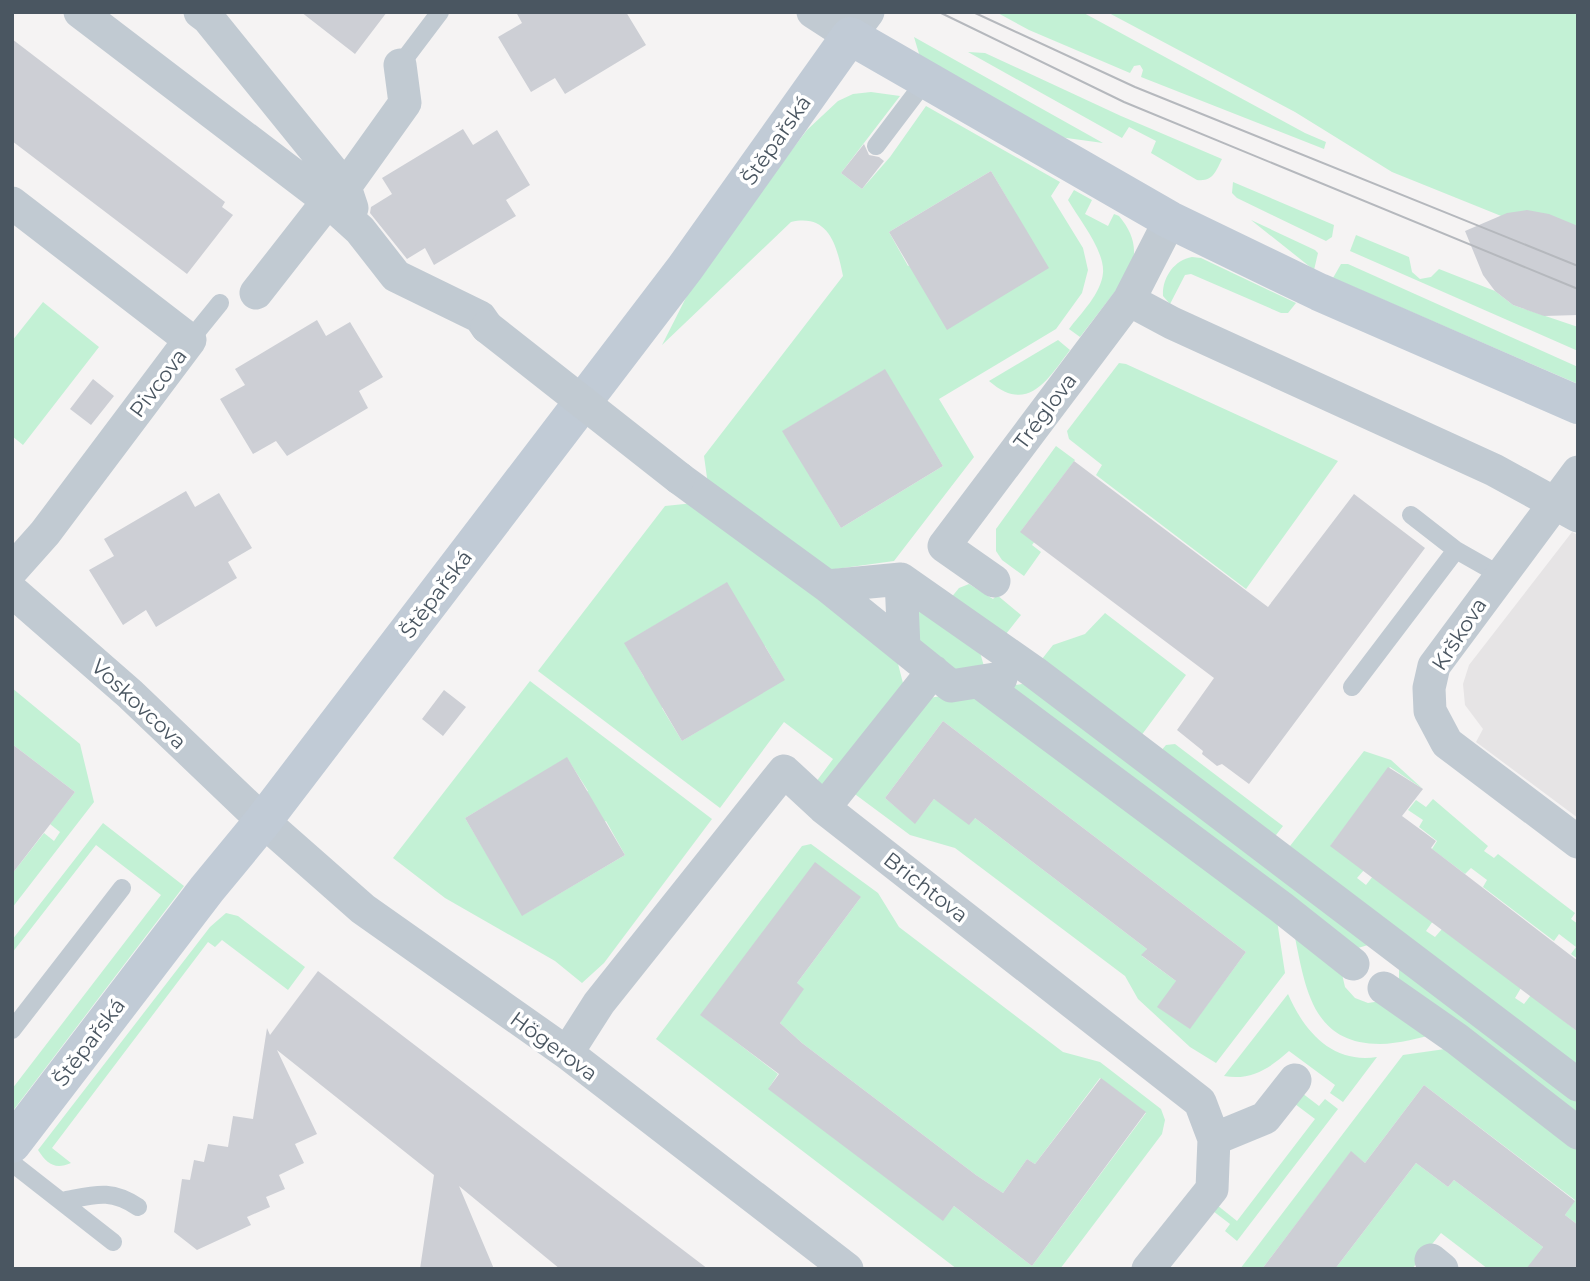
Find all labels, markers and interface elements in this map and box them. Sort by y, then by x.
street label: Štěpařská [736,90,816,190]
street label: Pivcova [124,344,192,422]
street label: Tréglova [1008,368,1082,454]
street label: Štěpařská [395,545,477,643]
street label: Krškova [1426,593,1492,675]
street label: Voskovcova [86,654,192,754]
street label: Brichtova [879,846,973,928]
street label: Štěpařská [48,993,130,1091]
street label: Högerova [506,1006,602,1086]

